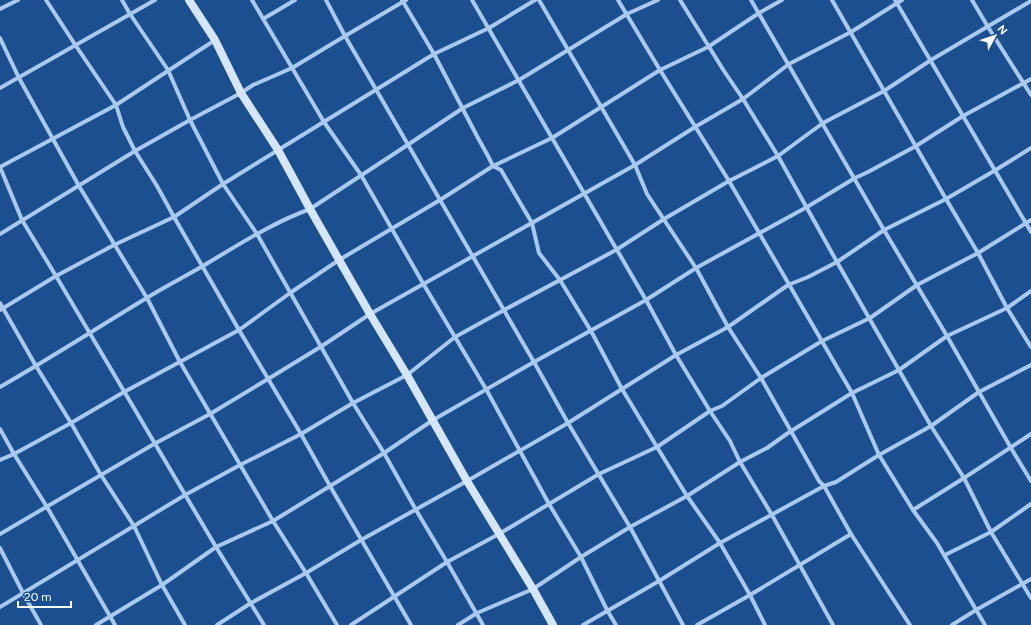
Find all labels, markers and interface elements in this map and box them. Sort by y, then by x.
north arrow [975,16,1015,56]
text: N [995,22,1010,37]
scale bar [18,583,71,609]
text: 20 m [24,590,52,604]

